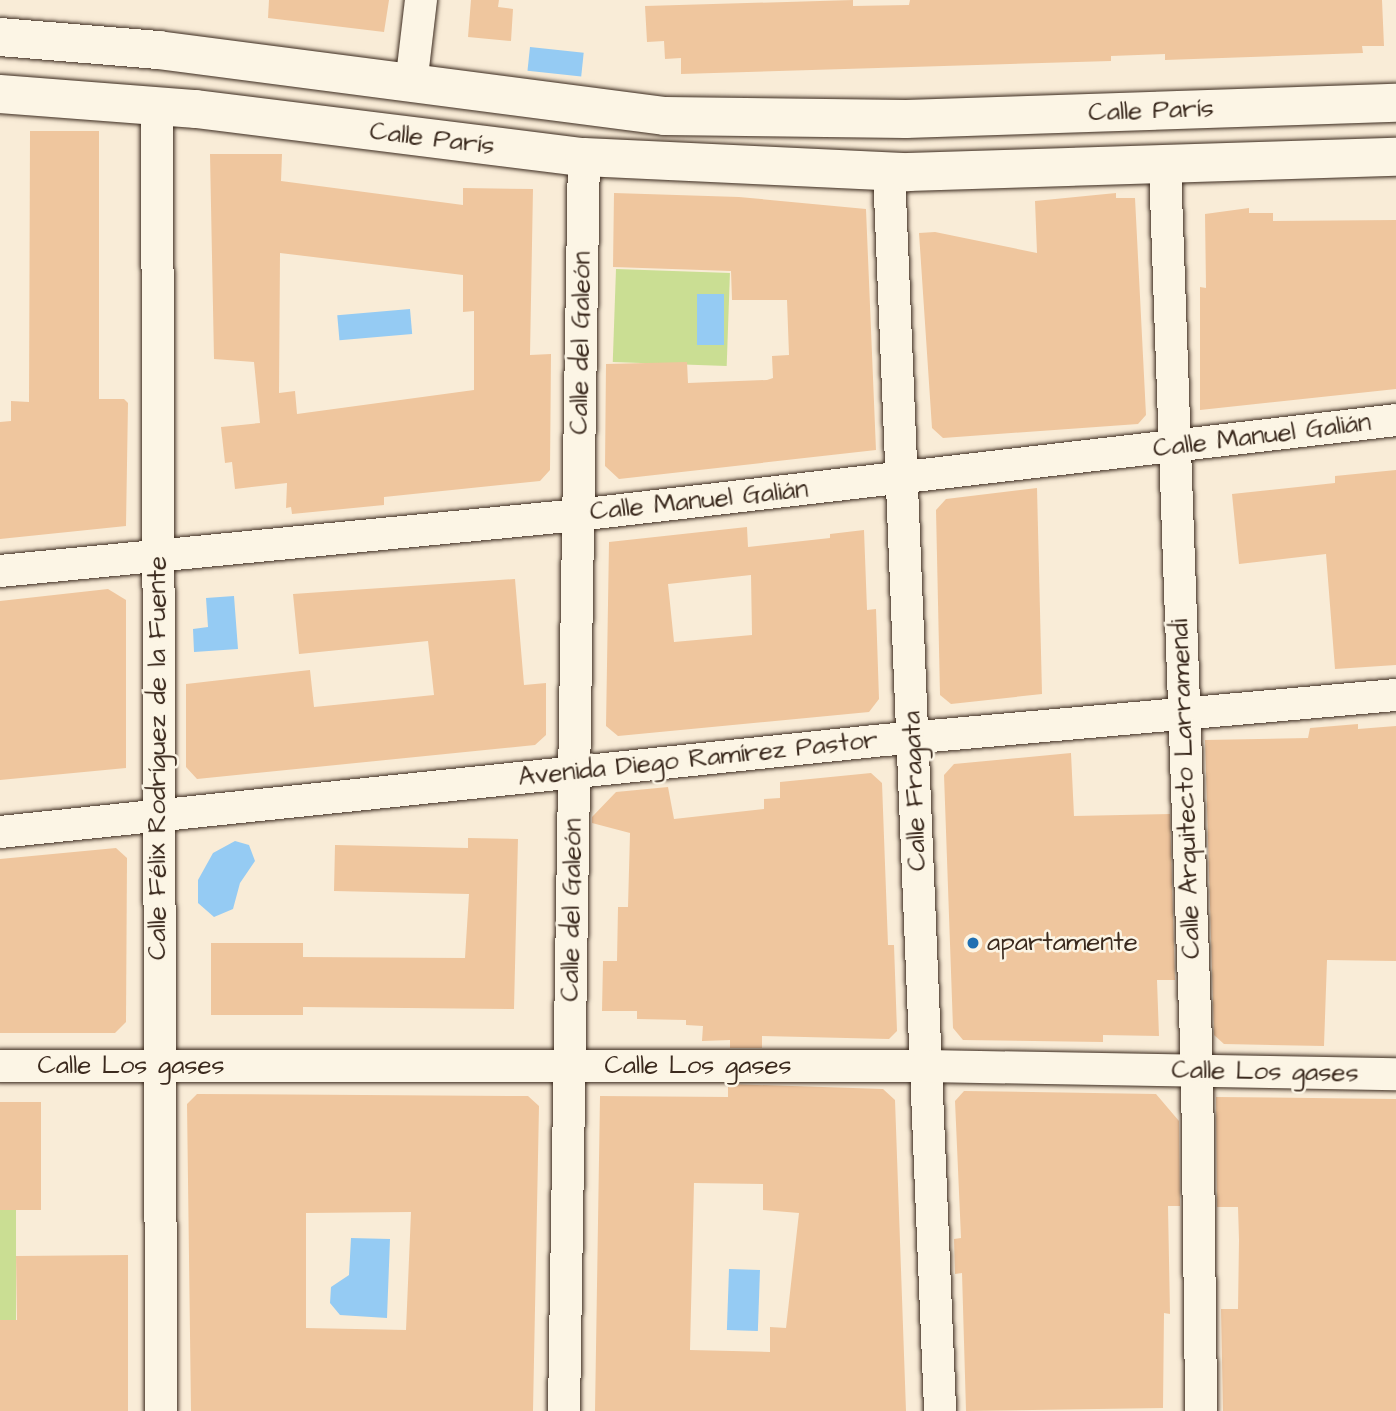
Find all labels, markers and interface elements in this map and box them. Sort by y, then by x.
street label: Calle París [1088,93,1214,129]
street label: Calle París [368,116,496,162]
street label: Calle del Galeón [564,251,598,435]
street label: Calle Manuel Galián [1151,407,1373,465]
street label: Calle Manuel Galián [588,474,810,528]
street label: Calle Félix Rodríguez de la Fuente [142,556,174,960]
street label: Calle Arquitecto Larramendi [1164,619,1208,959]
street label: Calle Fragata [897,710,933,872]
street label: Avenida Diego Ramírez Pastor [517,725,879,793]
street label: Calle del Galeón [555,818,589,1002]
place label: apartamente [987,927,1138,959]
marker: apartamente [965,935,981,951]
street label: Calle Los gases [37,1050,225,1082]
street label: Calle Los gases [604,1050,792,1082]
street label: Calle Los gases [1171,1055,1359,1089]

